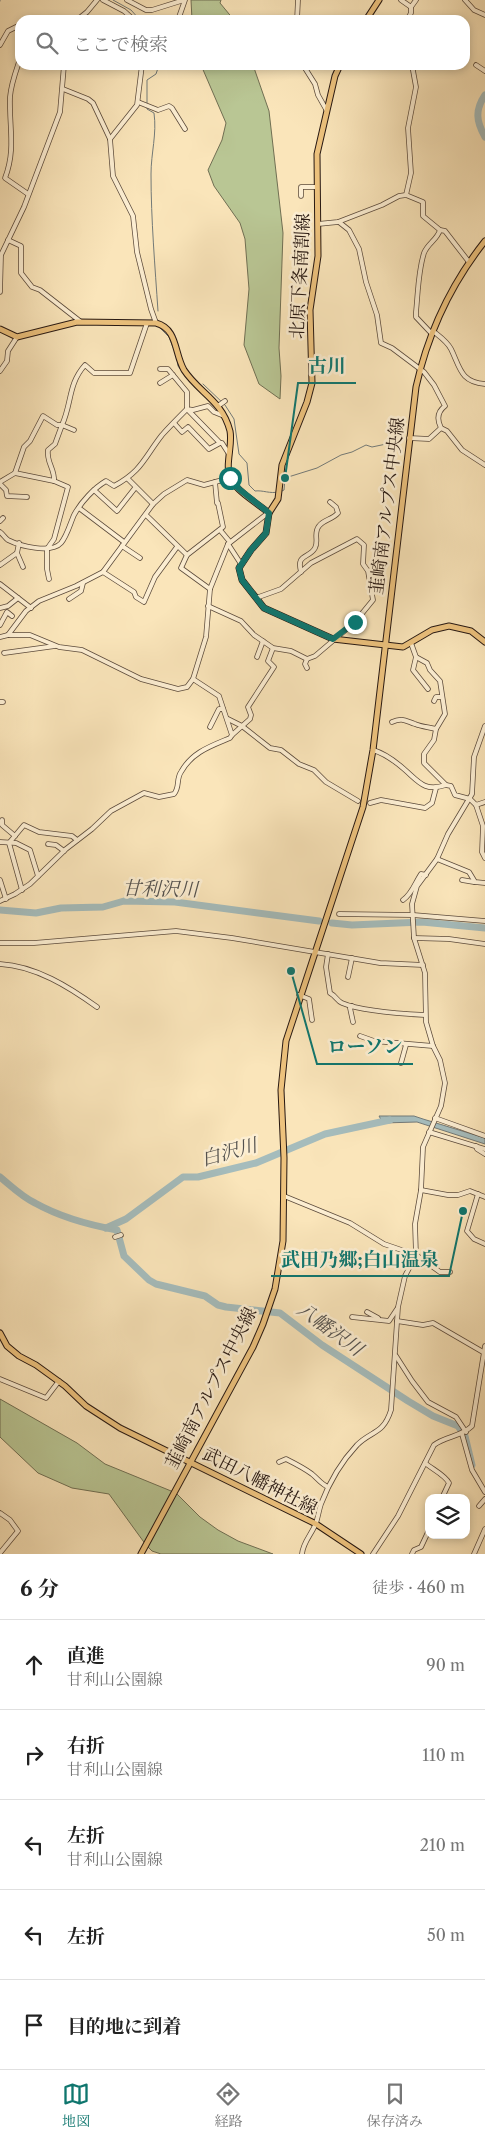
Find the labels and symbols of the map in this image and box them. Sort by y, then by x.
street label: 北原下条南割線 [286,213,314,339]
callout: 古川 [298,349,356,383]
text: 古川 [308,354,346,377]
street label: 韮崎南アルプス中央線 [365,416,409,596]
route start [219,467,242,490]
route end [344,611,367,634]
water label: 甘利沢川 [122,877,200,901]
callout: ローソン [317,1030,413,1064]
text: ローソン [327,1035,403,1058]
water label: 白沢川 [198,1133,261,1170]
callout: 武田乃郷;白山温泉 [271,1242,449,1276]
text: 武田乃郷;白山温泉 [281,1248,439,1271]
water label: 八幡沢川 [292,1297,369,1362]
street label: 韮崎南アルプス中央線 [161,1303,261,1473]
street label: 武田八幡神社線 [199,1443,321,1519]

